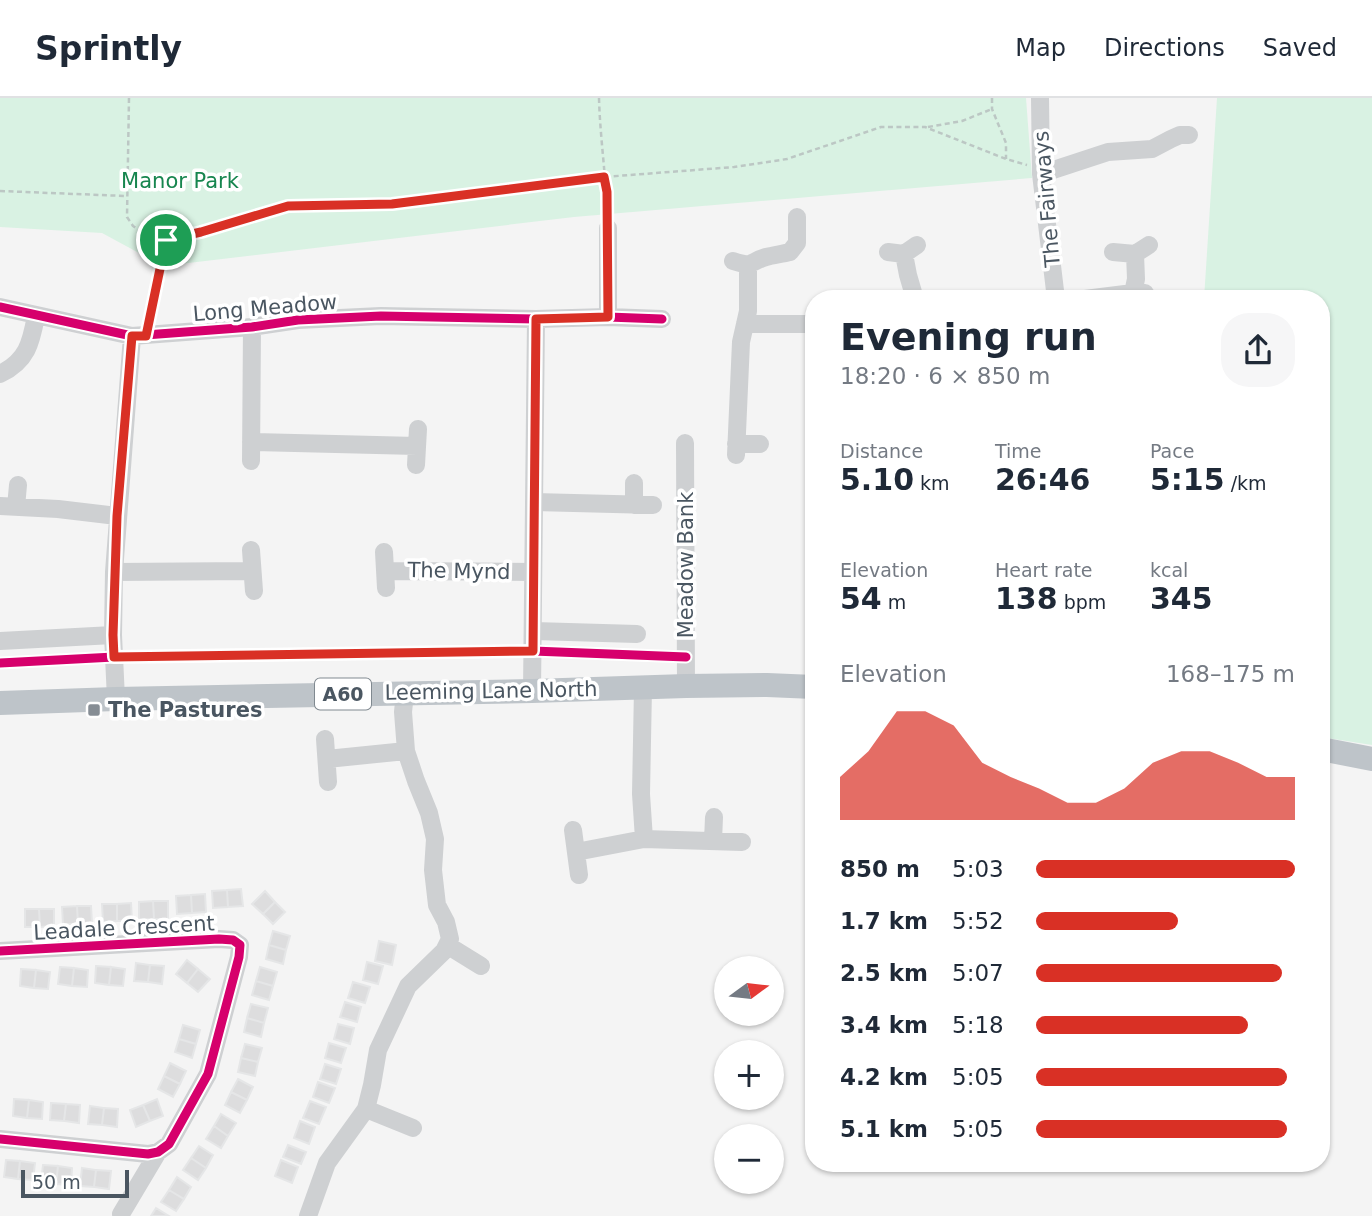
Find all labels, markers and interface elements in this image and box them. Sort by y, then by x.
text: Sprintly [35,29,182,68]
text: Map [1015,34,1066,62]
text: Directions [1104,34,1225,62]
text: Saved [1263,34,1337,62]
street label: The Fairways [1029,130,1065,269]
park label: Manor Park [121,169,240,193]
pin [136,210,196,270]
icon: arrive [147,221,185,259]
street label: Long Meadow [192,290,338,326]
button: share [1221,313,1295,387]
text: Evening run [840,315,1097,359]
text: 18:20 · 6 × 850 m [840,363,1050,389]
text: Distance [840,440,923,462]
text: Time [995,440,1042,462]
text: Pace [1150,440,1194,462]
text: 5.10 [840,462,914,497]
text: 26:46 [995,462,1091,497]
text: 5:15 [1150,462,1225,497]
text: km [914,472,950,494]
text: /km [1225,472,1267,494]
street label: Meadow Bank [674,491,698,638]
street label: The Mynd [406,558,511,584]
text: Elevation [840,559,928,581]
text: Heart rate [995,559,1093,581]
text: kcal [1150,559,1188,581]
text: 54 [840,581,882,616]
text: 138 [995,581,1058,616]
text: 345 [1150,581,1213,616]
text: m [882,591,906,613]
text: bpm [1058,591,1106,613]
text: Elevation [840,661,947,687]
text: 168–175 m [1166,661,1295,687]
street label: Leeming Lane North [384,677,598,705]
road number: A60 [315,678,371,709]
place label: The Pastures [108,698,262,722]
marker: The Pastures [86,702,102,718]
text: 850 m [840,856,920,882]
text: 5:03 [952,856,1004,882]
text: 1.7 km [840,908,928,934]
text: 5:52 [952,908,1004,934]
street label: Leadale Crescent [33,911,215,945]
north arrow [714,956,784,1026]
map controls [714,956,784,1194]
text: 2.5 km [840,960,928,986]
text: 5:07 [952,960,1004,986]
text: 3.4 km [840,1012,928,1038]
text: 5:18 [952,1012,1004,1038]
button: + [714,1040,784,1110]
text: 4.2 km [840,1064,928,1090]
text: 5:05 [952,1064,1004,1090]
text: 5.1 km [840,1116,928,1142]
text: 5:05 [952,1116,1004,1142]
button: − [714,1124,784,1194]
scale bar [21,1167,130,1199]
text: 50 m [32,1171,81,1193]

